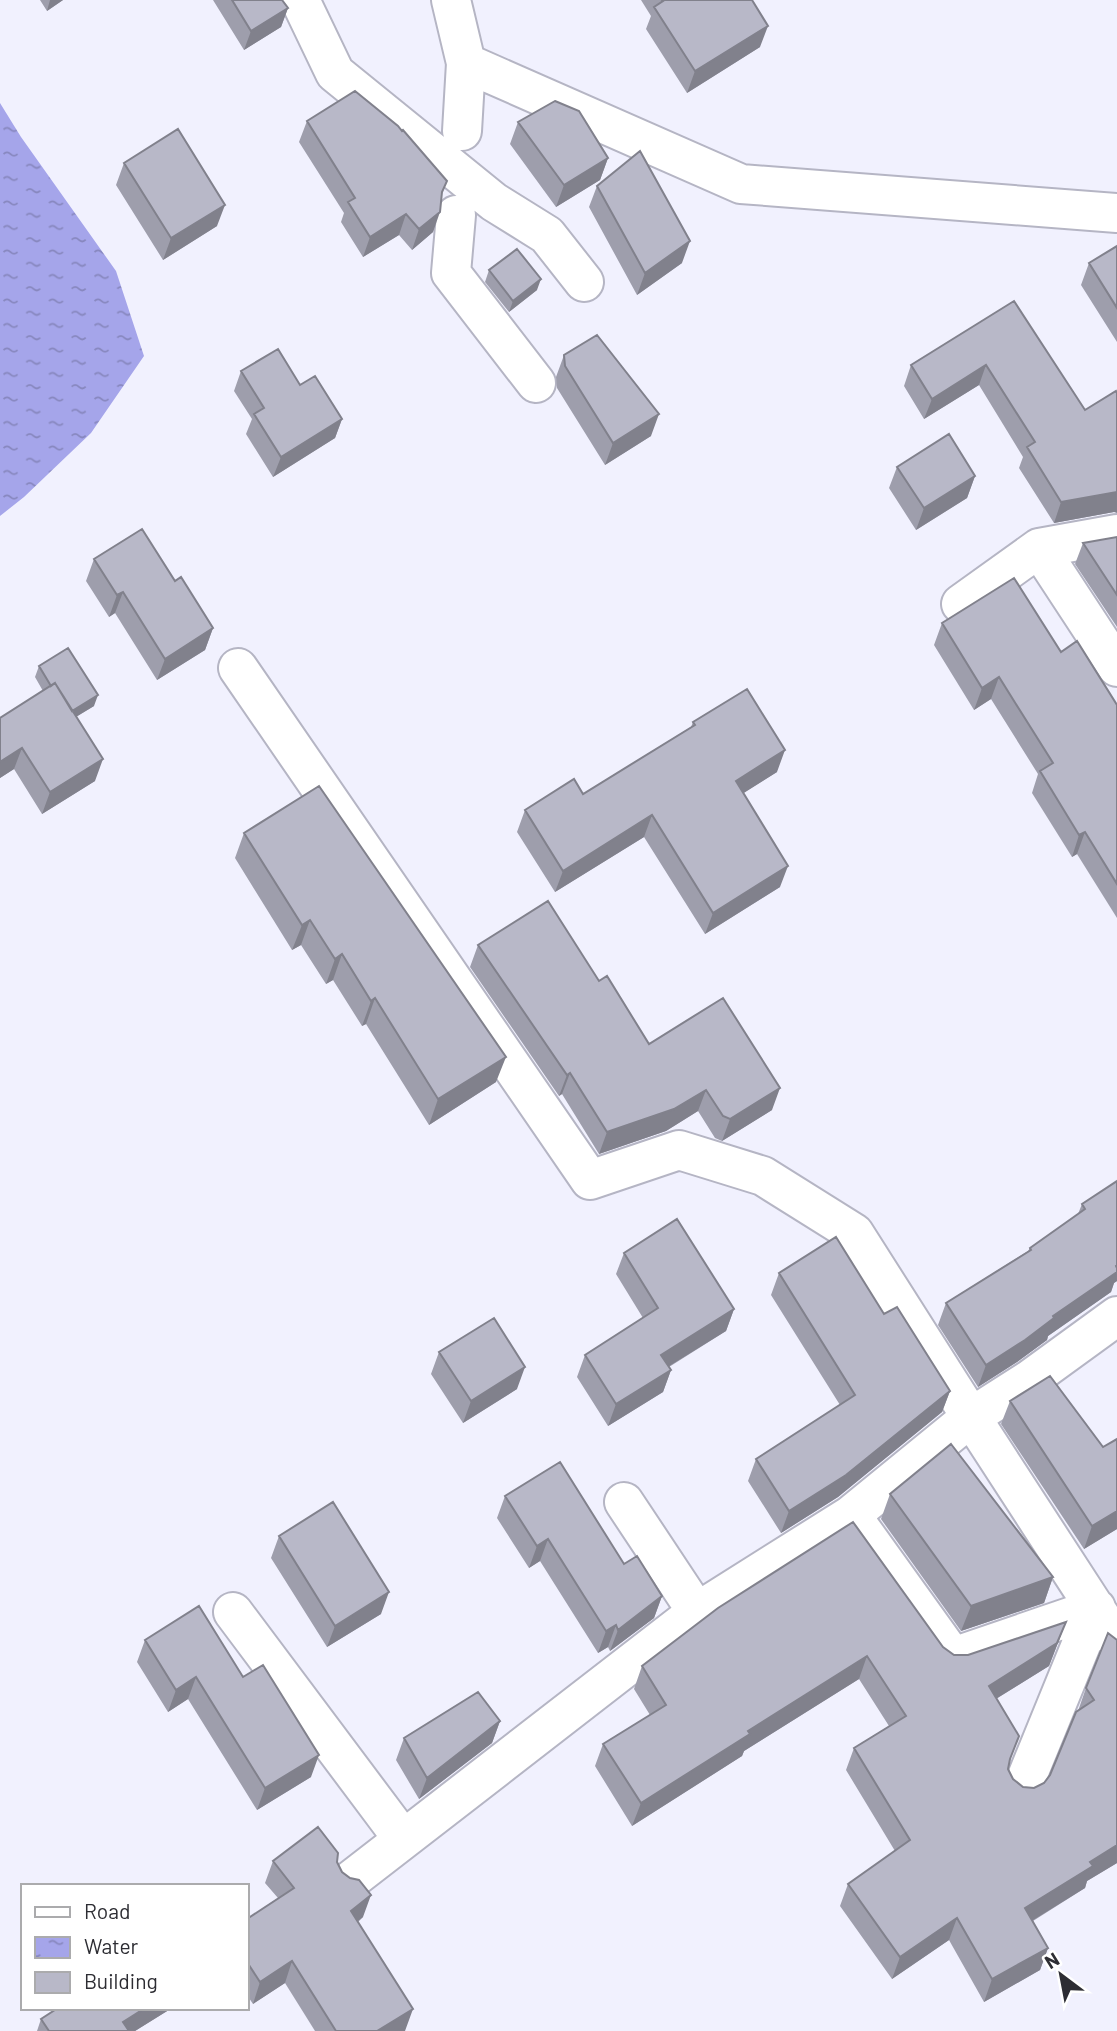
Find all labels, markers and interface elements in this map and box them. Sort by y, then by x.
legend [21,1884,248,2010]
text: Road [84,1898,130,1923]
text: Water [84,1933,139,1958]
north arrow [1026,1940,1096,2010]
text: N [1040,1947,1063,1973]
text: Building [84,1968,158,1993]

